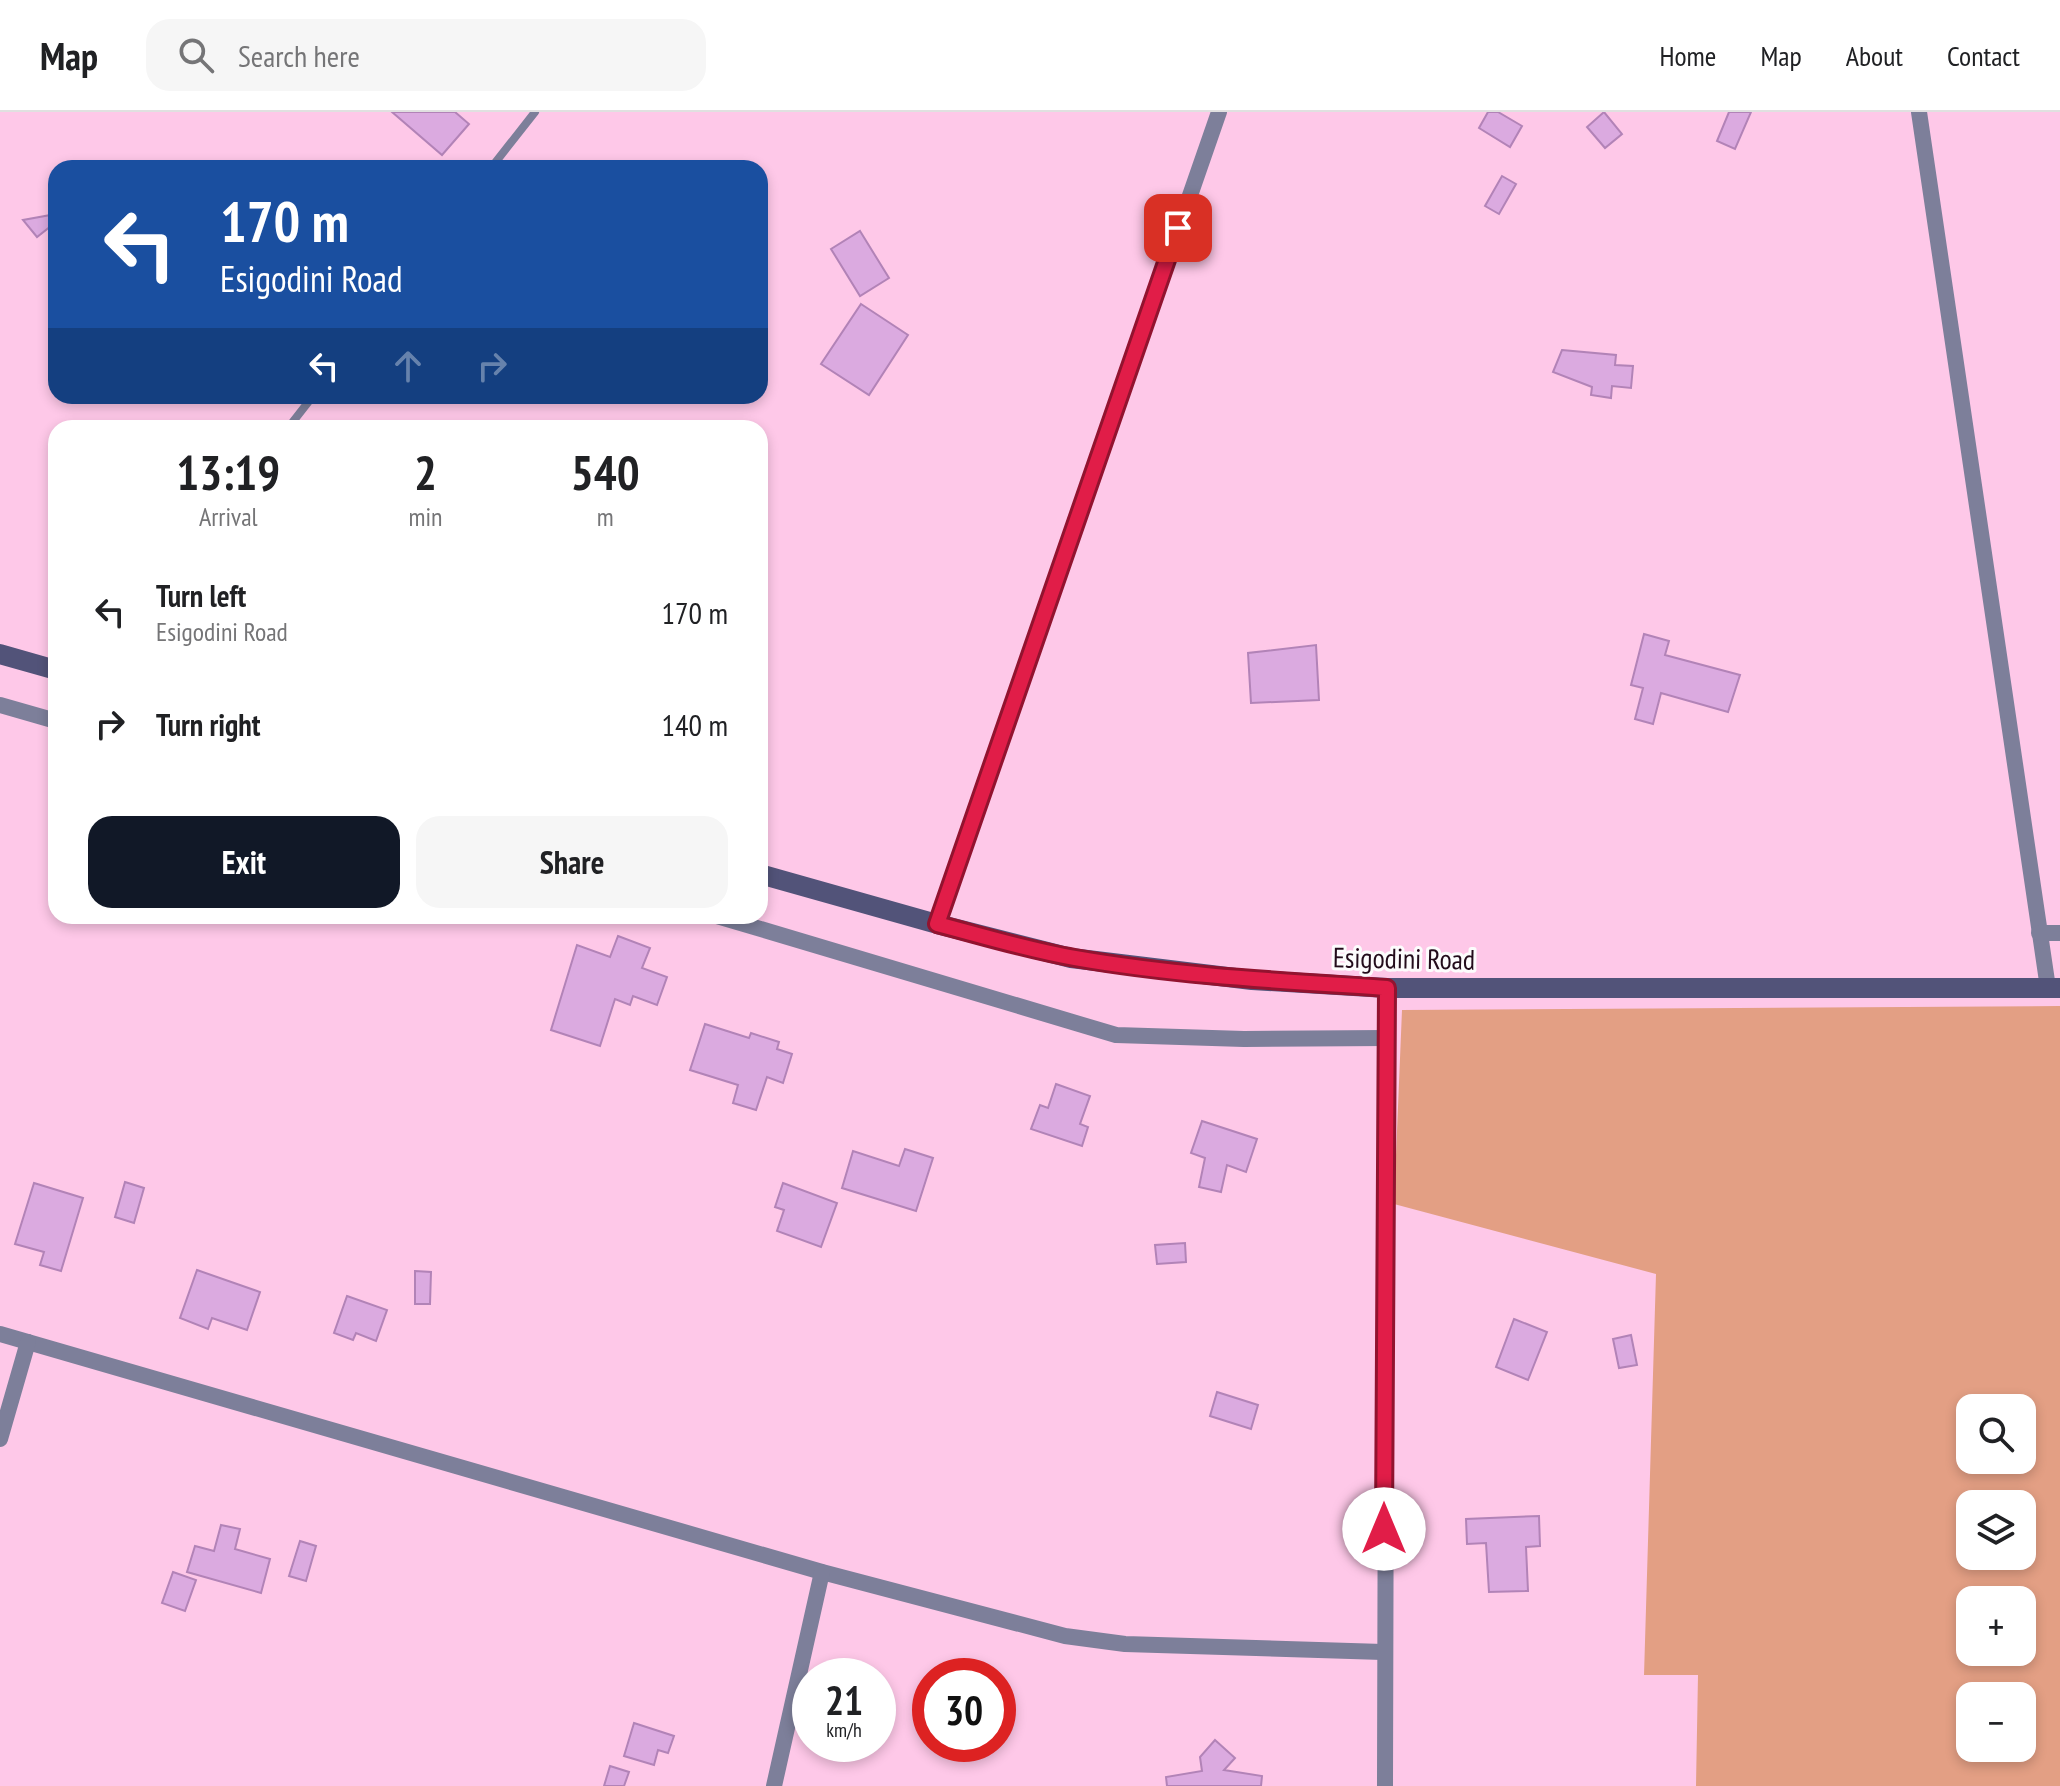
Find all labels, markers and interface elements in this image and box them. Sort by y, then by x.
search box [146,19,706,91]
text: Map [40,31,98,80]
icon: search [174,33,218,77]
text: Search here [238,36,360,75]
text: Home [1660,37,1716,74]
text: Map [1760,37,1802,74]
text: About [1846,37,1903,74]
text: Contact [1947,37,2020,74]
text: 170 m [220,185,349,257]
icon: left [88,192,192,296]
pin [1144,194,1212,262]
icon: arrive [1156,206,1200,250]
text: Esigodini Road [220,255,403,302]
icon: left [302,344,346,388]
icon: ahead [386,344,430,388]
icon: right [470,344,514,388]
text: 13:19 [176,441,280,503]
text: 2 [414,441,437,503]
text: 540 [571,441,640,503]
text: Arrival [199,500,258,533]
text: min [408,500,442,533]
text: m [597,500,614,533]
text: Turn left [156,576,246,615]
icon: left [88,590,132,634]
text: 170 m [662,593,728,632]
text: Esigodini Road [156,615,288,648]
icon: right [88,702,132,746]
text: Turn right [156,705,260,744]
text: 140 m [662,705,728,744]
button: Exit [88,816,400,908]
button: Share [416,816,728,908]
street label: Esigodini Road [1333,938,1475,978]
map controls [1956,1394,2036,1762]
button: search [1956,1394,2036,1474]
position arrow [1342,1487,1426,1571]
button: layers [1956,1490,2036,1570]
button: + [1956,1586,2036,1666]
speed limit sign: 30 [912,1658,1016,1762]
text: 21 [825,1674,863,1726]
button: − [1956,1682,2036,1762]
text: km/h [826,1717,862,1743]

